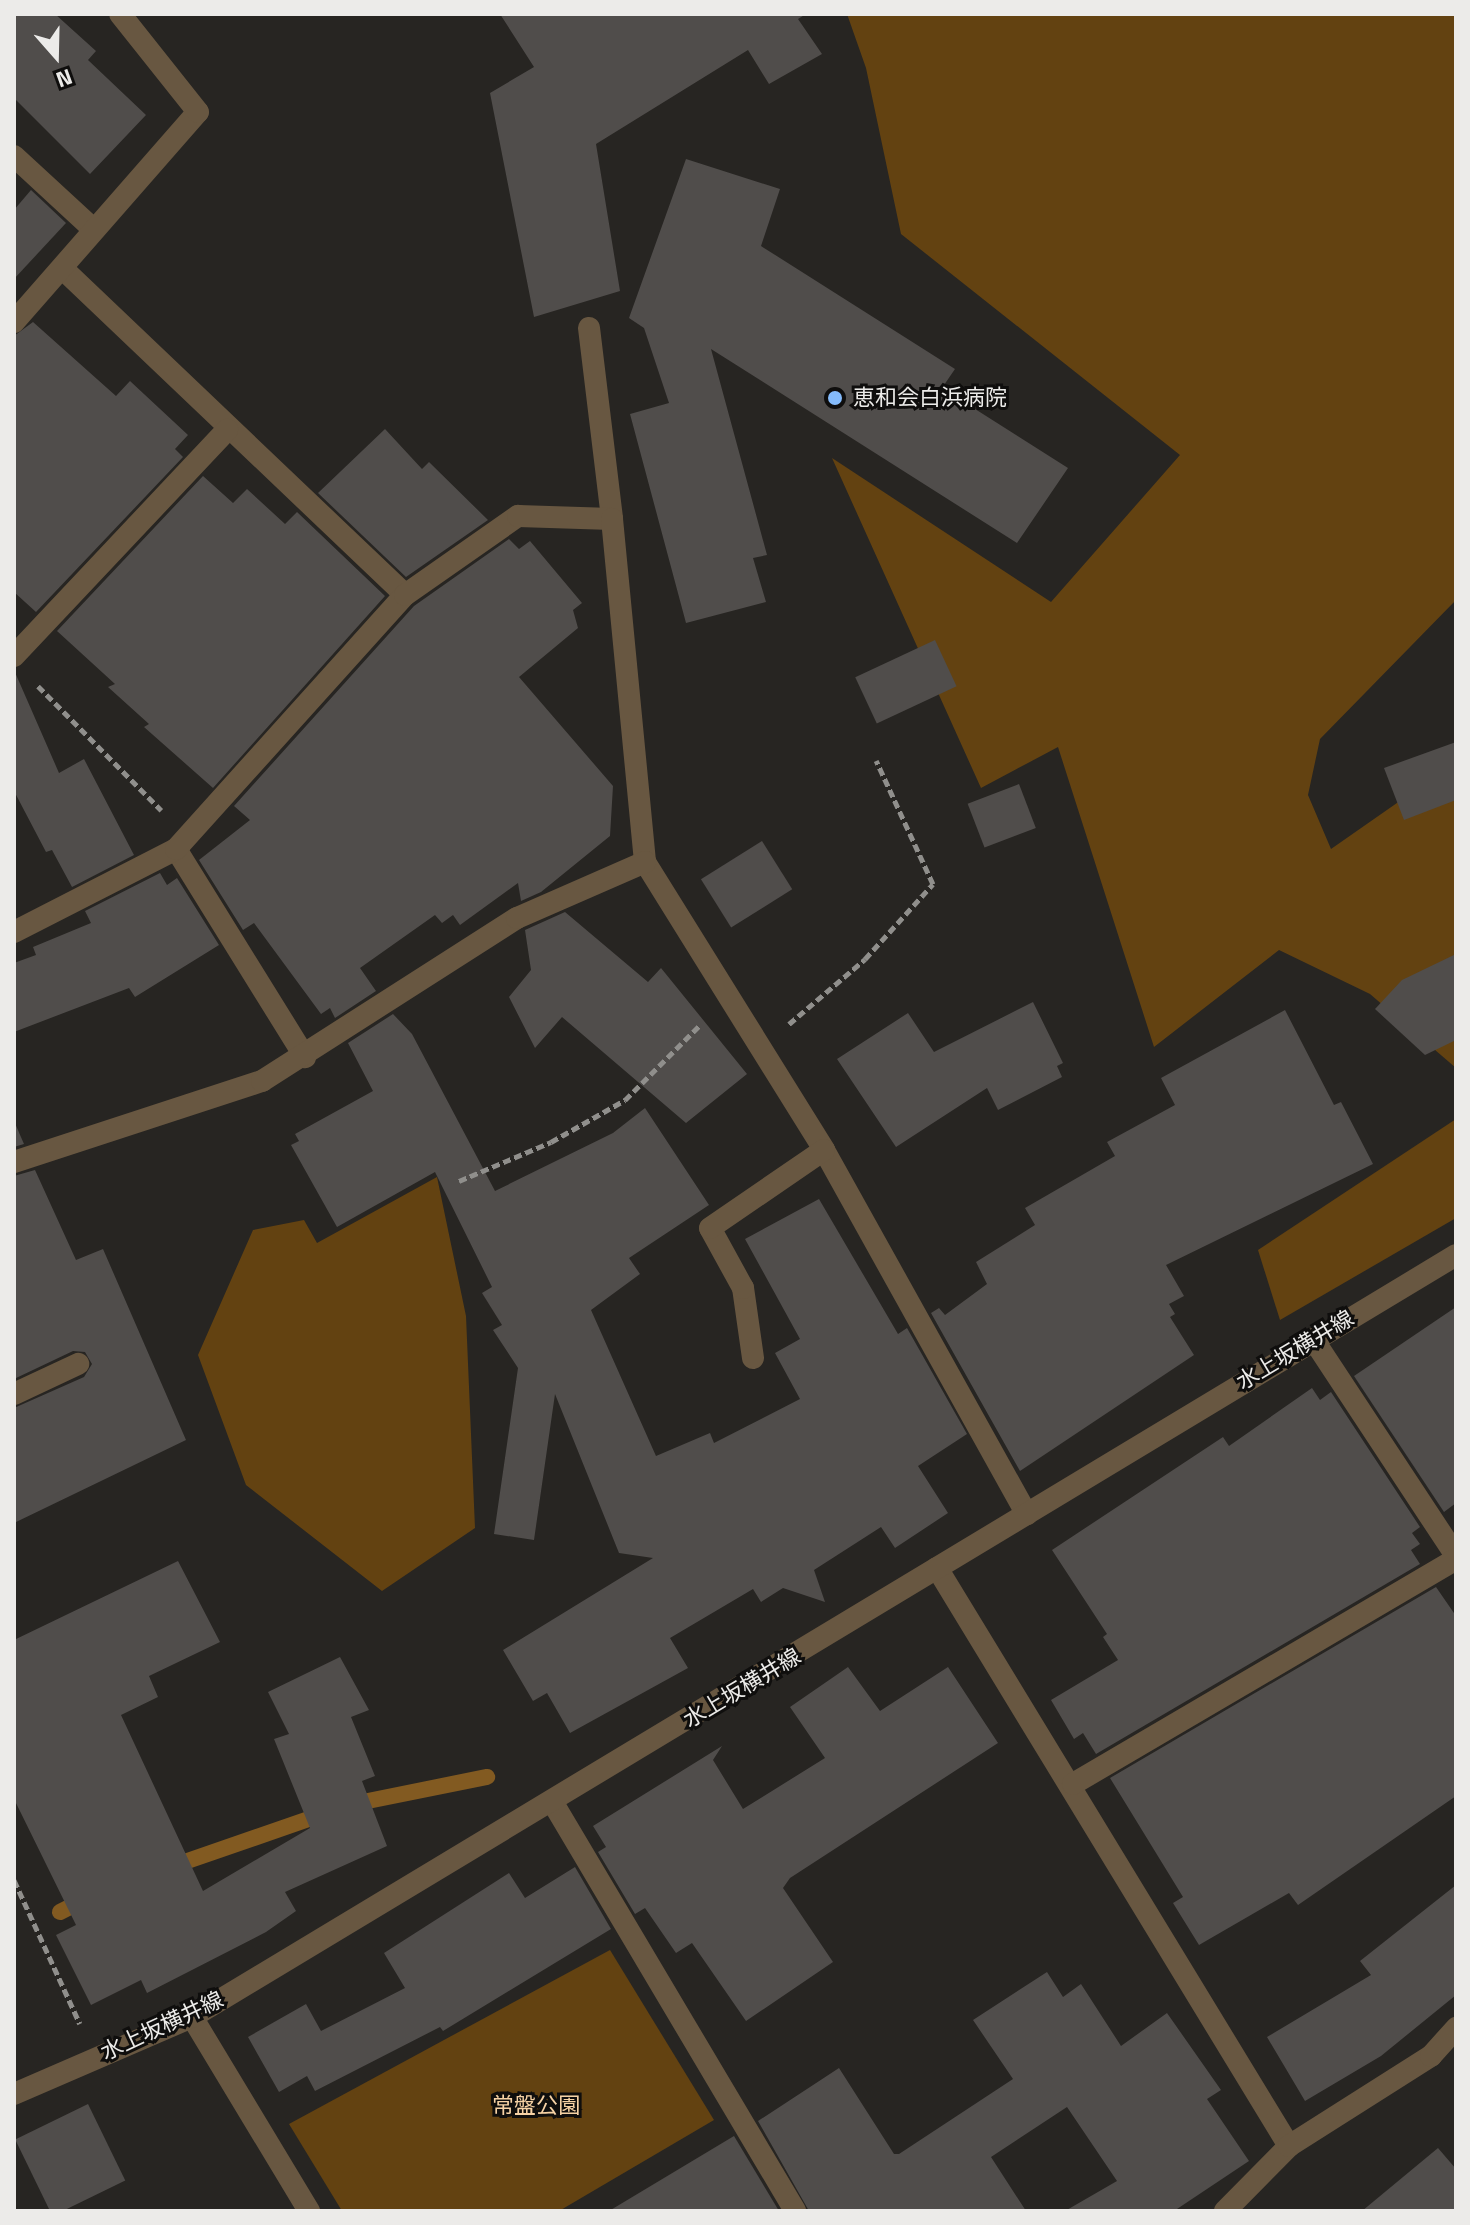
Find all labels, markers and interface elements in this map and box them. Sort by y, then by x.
north arrow [16,16,96,96]
text: N [51,60,77,97]
place label: 恵和会白浜病院 [853,385,1007,411]
marker: 恵和会白浜病院 [824,387,846,409]
street label: 水上坂横井線 [1232,1305,1358,1395]
street label: 水上坂横井線 [679,1643,805,1733]
street label: 水上坂横井線 [97,1986,227,2066]
park label: 常盤公園 [492,2093,580,2119]

